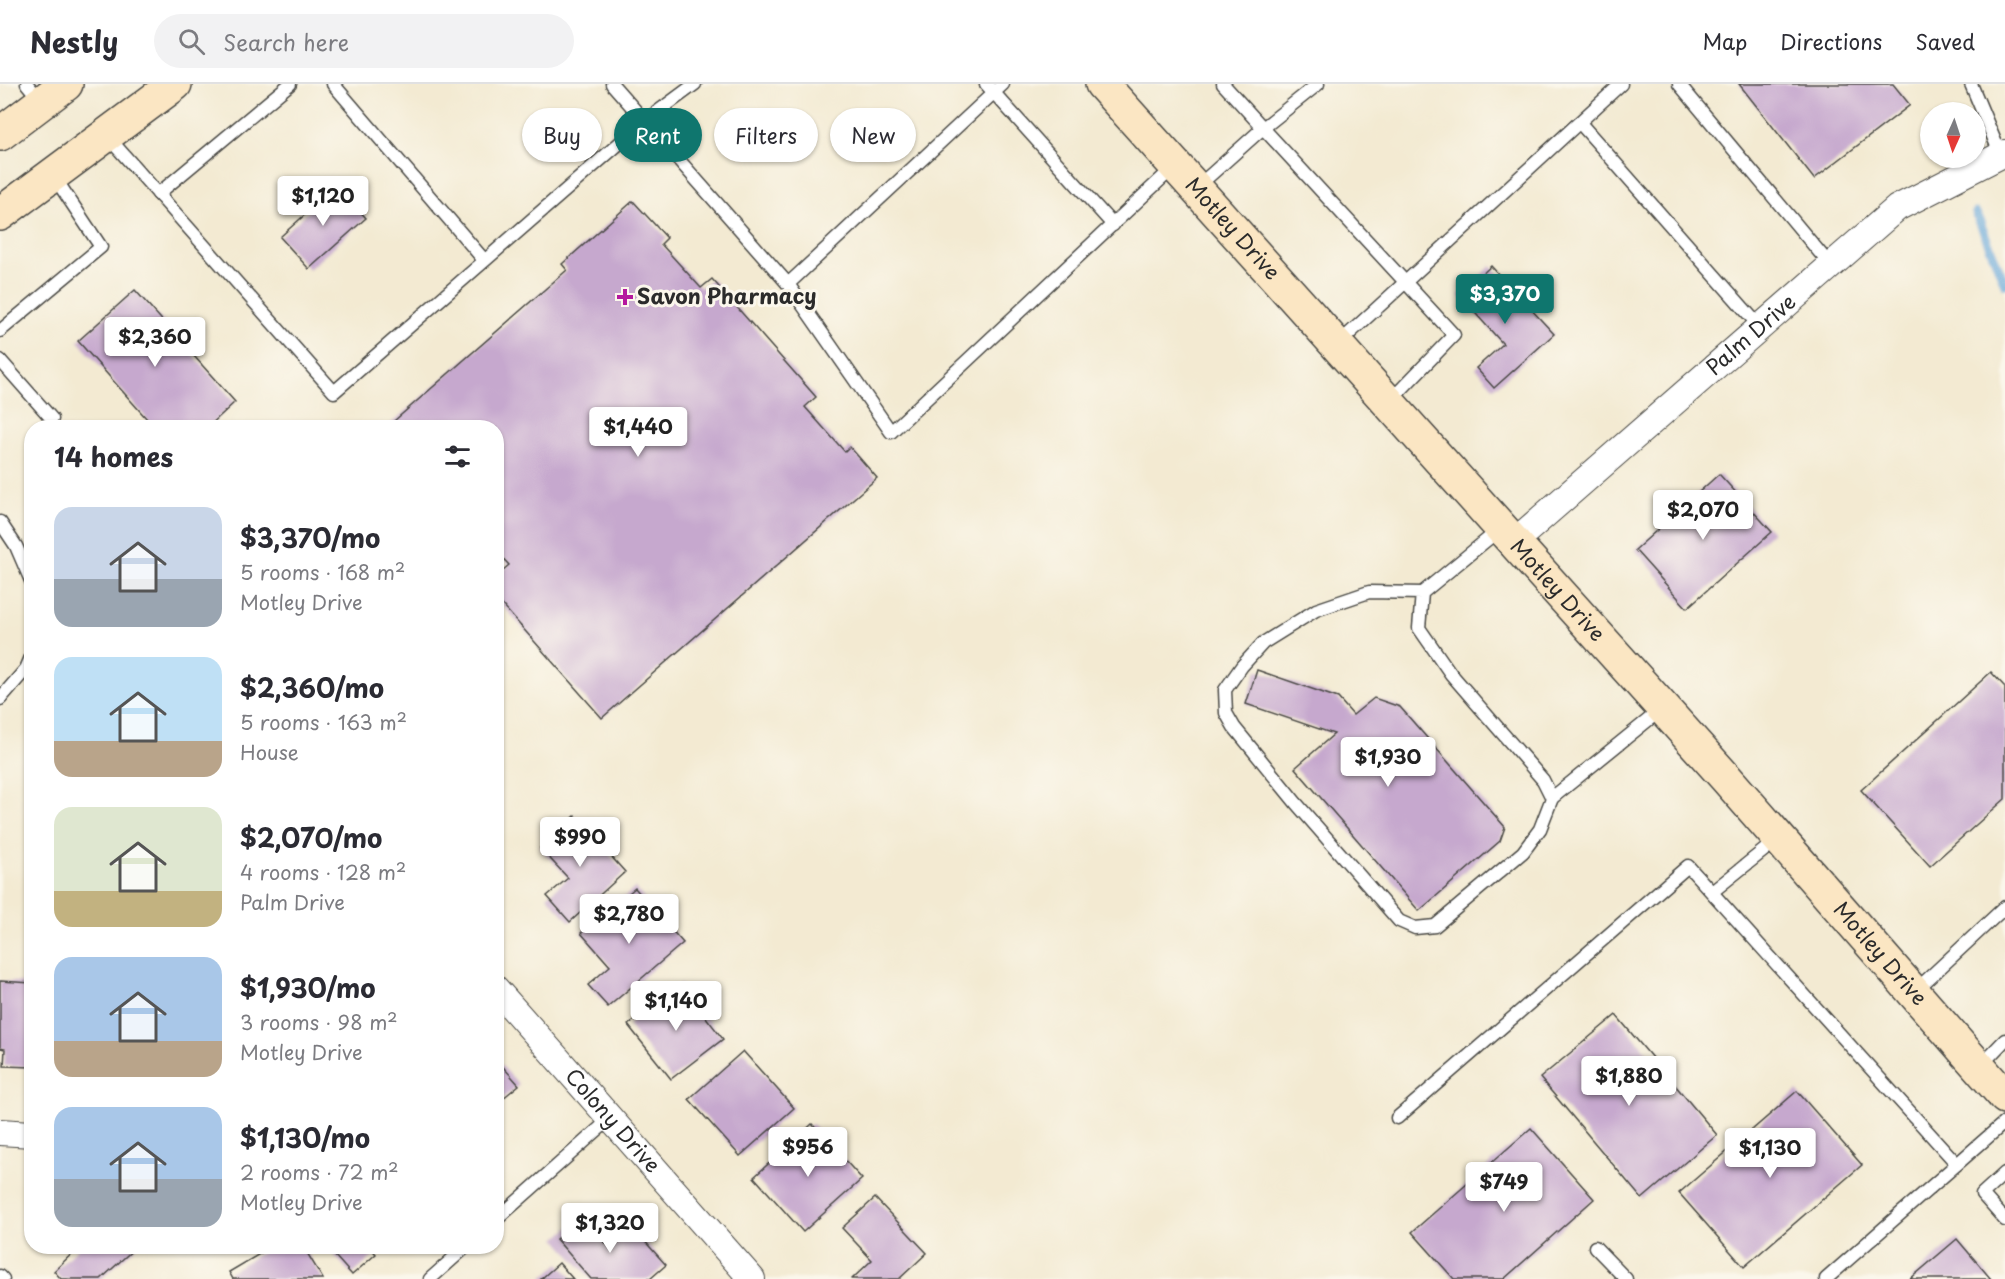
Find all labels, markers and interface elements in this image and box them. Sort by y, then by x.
search box [154,14,574,68]
text: Nestly [30,20,118,63]
icon: search [175,25,208,58]
text: Search here [223,25,349,58]
text: Map [1702,25,1747,57]
text: Directions [1780,25,1882,57]
text: Saved [1915,25,1975,57]
north arrow [1920,102,1986,168]
map controls [1920,102,1986,168]
chip: Buy [522,108,602,162]
chip: Rent [614,108,702,162]
chip: Filters [714,108,818,162]
chip: New [830,108,916,162]
street label: Motley Drive [1179,169,1289,286]
pin: $1,120 [274,176,372,227]
text: $1,120 [291,180,355,210]
pin: $3,370 [1456,274,1554,325]
text: $3,370 [1470,278,1540,308]
place label: Savon Pharmacy [637,279,817,311]
street label: Palm Drive [1698,285,1802,382]
marker: Savon Pharmacy [618,290,632,304]
pin: $2,360 [106,317,204,368]
text: $2,360 [118,321,192,351]
pin: $1,440 [589,407,687,458]
text: $1,440 [603,411,673,441]
text: 14 homes [54,437,173,476]
icon: filters [441,440,474,473]
pin: $2,070 [1654,490,1752,541]
text: $2,070 [1667,494,1739,524]
text: $3,370/mo [240,518,380,557]
street label: Motley Drive [1504,530,1614,648]
icon: home [102,531,174,603]
text: 5 rooms · 168 m² [240,557,405,587]
text: Motley Drive [240,587,363,617]
text: $2,360/mo [240,668,384,707]
icon: home [102,681,174,753]
text: 5 rooms · 163 m² [240,707,407,737]
text: House [240,737,299,767]
pin: $1,930 [1339,737,1437,788]
text: $1,930 [1355,741,1421,771]
pin: $990 [544,817,616,868]
text: $2,070/mo [240,818,382,857]
text: $990 [554,821,606,851]
icon: home [102,831,174,903]
text: 4 rooms · 128 m² [240,857,406,887]
text: Palm Drive [240,887,345,917]
pin: $2,780 [580,894,678,945]
street label: Motley Drive [1827,894,1936,1012]
text: $2,780 [594,898,664,928]
text: $1,930/mo [240,968,376,1007]
icon: home [102,981,174,1053]
pin: $1,140 [627,981,725,1032]
text: $1,140 [645,985,707,1015]
text: 3 rooms · 98 m² [240,1007,398,1037]
text: Motley Drive [240,1037,363,1067]
pin: $1,880 [1580,1056,1678,1107]
street label: Colony Drive [559,1060,669,1179]
text: $1,880 [1595,1060,1663,1090]
text: $1,130/mo [240,1118,370,1157]
pin: $956 [772,1127,844,1178]
pin: $1,130 [1721,1128,1819,1179]
icon: home [102,1131,174,1203]
text: $956 [782,1131,834,1161]
text: $1,130 [1739,1132,1801,1162]
text: 2 rooms · 72 m² [240,1157,399,1187]
pin: $749 [1468,1162,1540,1213]
text: $749 [1479,1166,1529,1196]
text: Motley Drive [240,1187,363,1217]
pin: $1,320 [561,1203,659,1254]
text: $1,320 [575,1207,645,1237]

